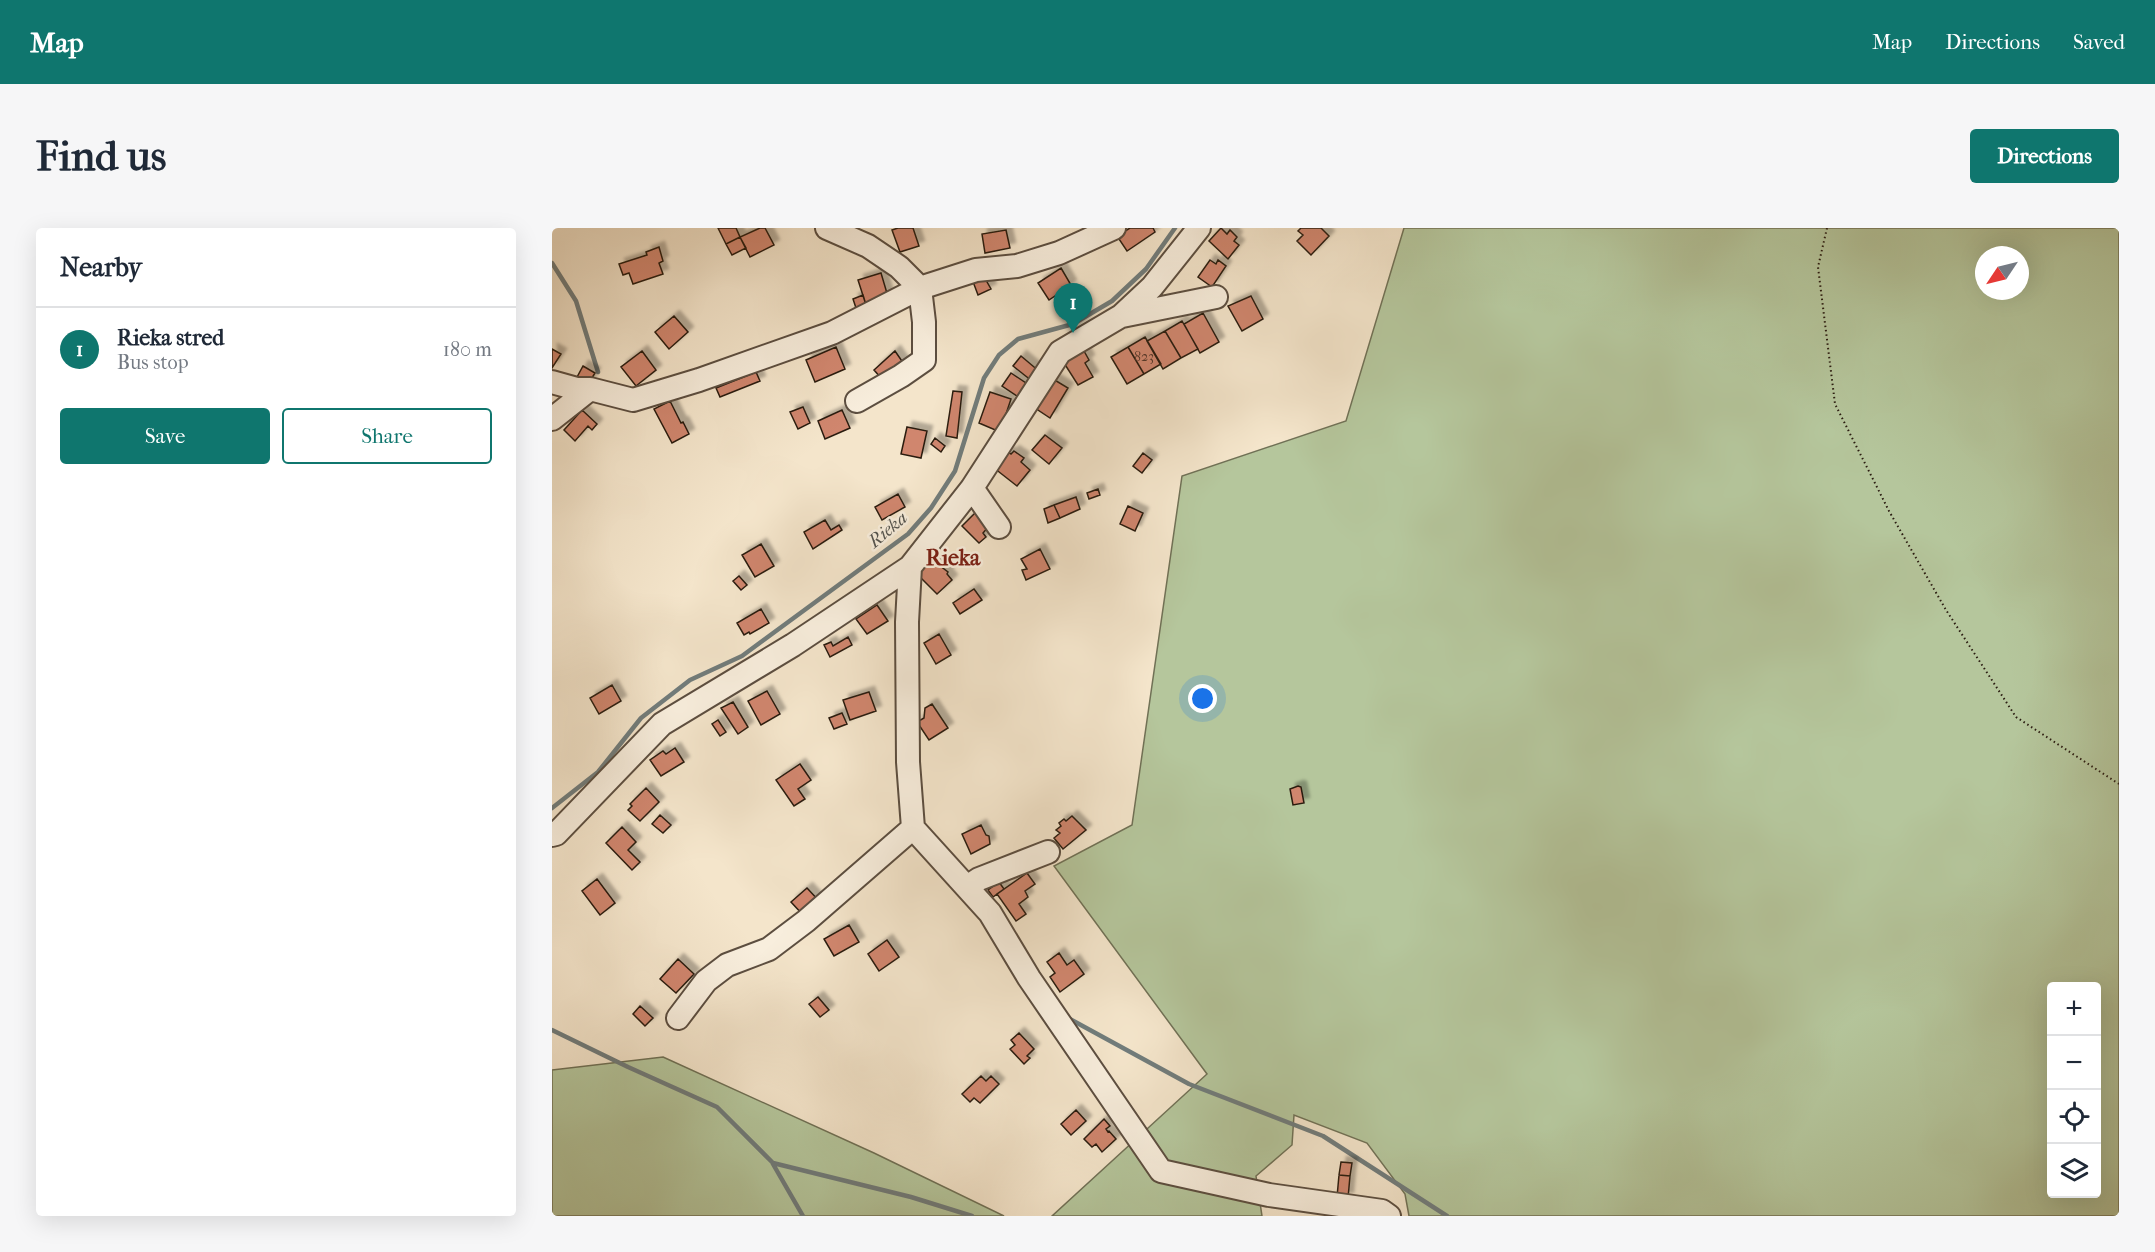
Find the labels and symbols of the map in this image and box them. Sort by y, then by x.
north arrow [1975,246,2029,300]
pin: 1 [1054,284,1092,333]
house number: 823 [1134,348,1154,365]
water label: Rieka [864,508,912,553]
district label: Rieka [926,545,981,571]
your location [1188,684,1217,713]

